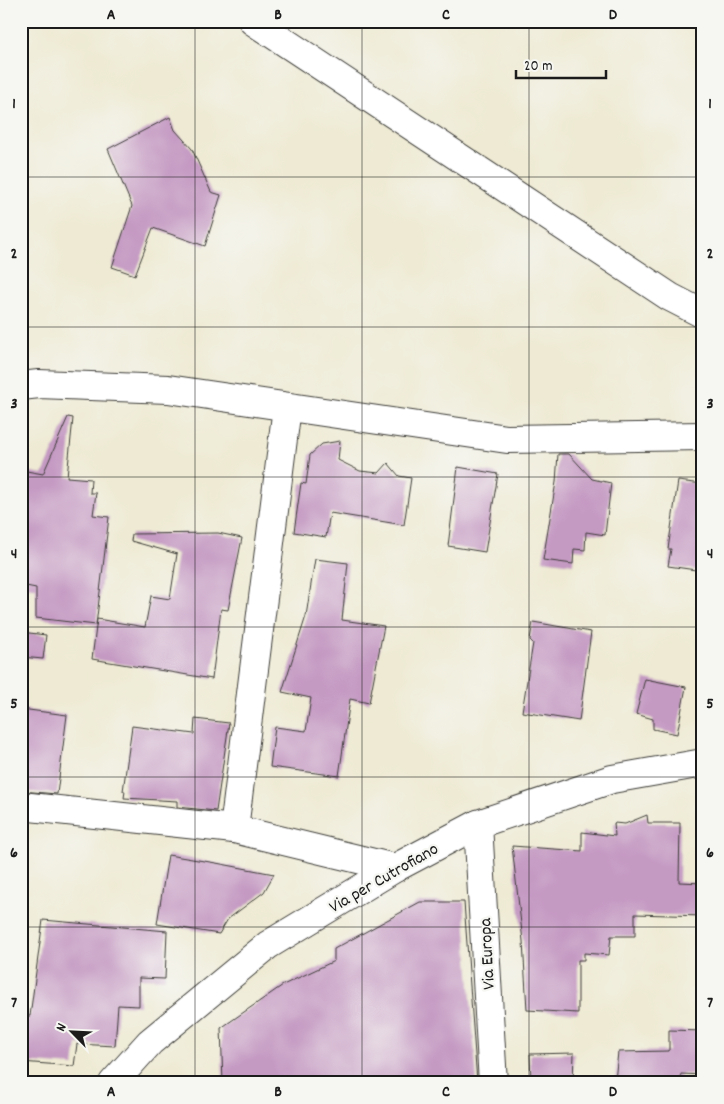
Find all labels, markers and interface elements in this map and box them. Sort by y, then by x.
text: A [107,4,116,27]
text: B [274,4,282,27]
text: C [442,4,450,27]
text: D [609,4,618,27]
scale bar [516,48,606,80]
text: 20 m [524,56,552,78]
text: 1 [12,93,16,116]
text: 1 [708,93,712,116]
text: 2 [11,243,18,266]
text: 2 [707,243,714,266]
text: 3 [10,393,18,416]
text: 3 [706,393,714,416]
text: 4 [11,543,17,566]
text: 4 [707,543,713,566]
text: 5 [10,693,18,716]
text: 5 [706,693,714,716]
street label: Via per Cutrofiano [325,838,444,921]
text: 6 [10,842,18,865]
text: 6 [706,842,714,865]
street label: Via Europa [474,917,503,990]
text: 7 [11,992,17,1015]
text: 7 [707,992,713,1015]
north arrow [48,1006,98,1056]
text: N [51,1020,73,1035]
text: A [107,1081,116,1104]
text: B [274,1081,282,1104]
text: C [442,1081,450,1104]
text: D [609,1081,618,1104]

